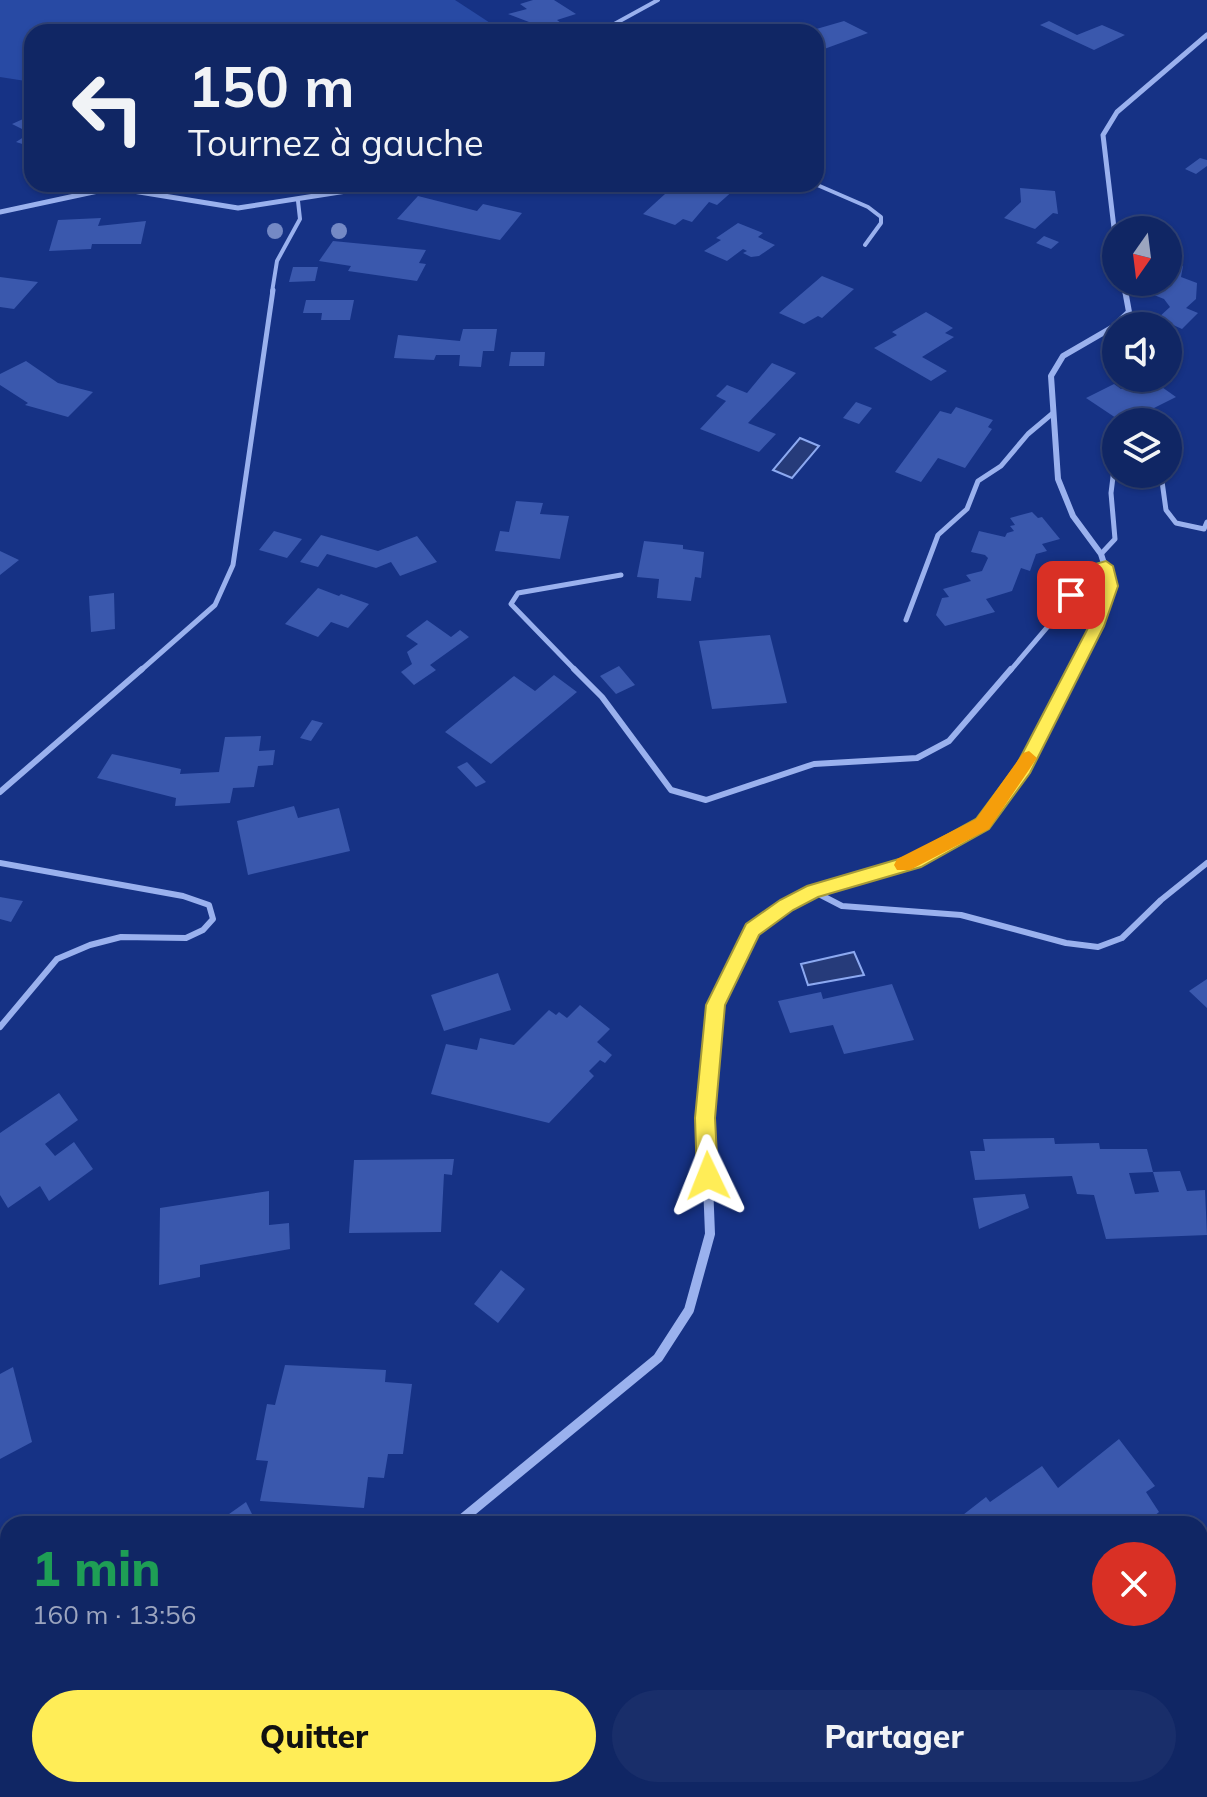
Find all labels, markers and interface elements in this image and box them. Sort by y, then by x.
text: 150 m [188,51,355,121]
icon: left [56,56,160,160]
text: Tournez à gauche [188,120,484,165]
north arrow [1102,216,1182,296]
map controls [1102,216,1182,488]
button: sound [1102,312,1182,392]
button: layers [1102,408,1182,488]
pin [1037,561,1105,629]
icon: arrive [1049,573,1093,617]
position arrow [666,1134,750,1218]
text: 1 min [32,1538,161,1598]
button: close [1092,1542,1176,1626]
text: 160 m · 13:56 [32,1598,196,1631]
button: Quitter [32,1690,596,1782]
button: Partager [612,1690,1176,1782]

